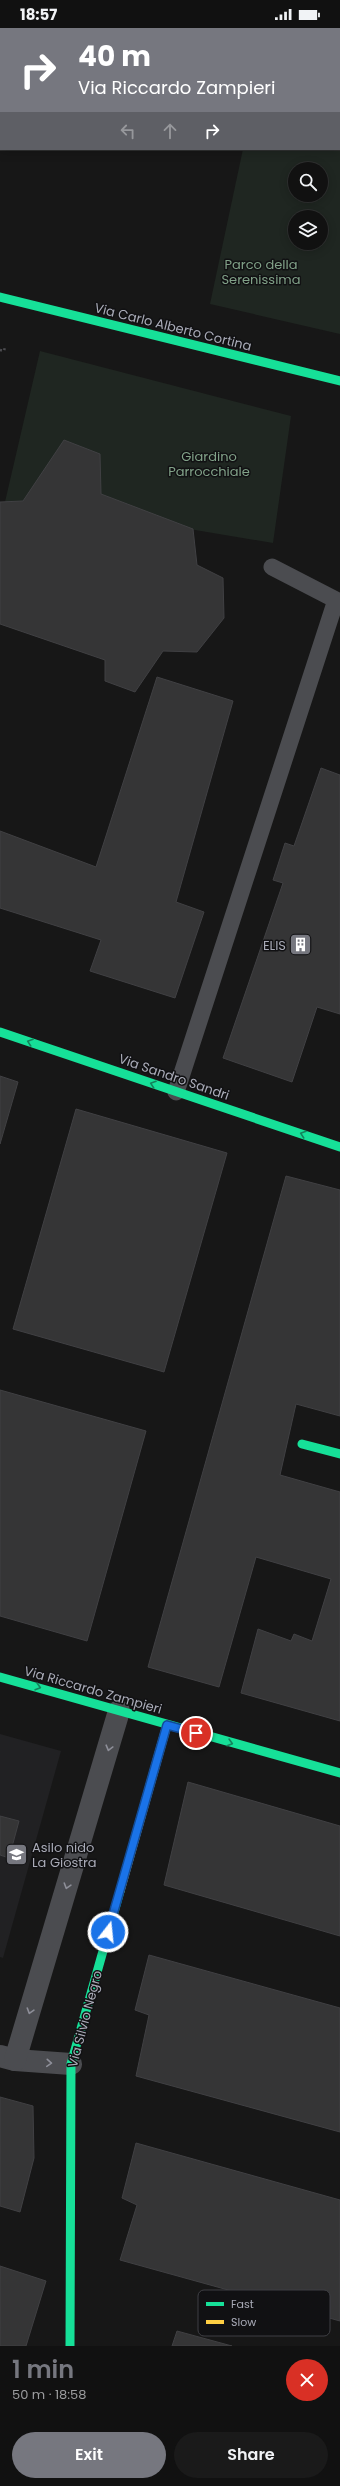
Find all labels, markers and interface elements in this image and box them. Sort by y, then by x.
text: 18:57 [20,4,57,25]
text: 40 m [78,37,151,76]
icon: right [12,44,64,96]
text: Via Riccardo Zampieri [78,75,276,100]
icon: left [117,120,139,142]
icon: ahead [159,120,181,142]
icon: right [201,120,223,142]
map controls [288,162,328,250]
button: search [288,162,328,202]
button: layers [288,210,328,250]
park label: Parco della Serenissima [221,255,301,289]
street label: Via Carlo Alberto Cortina [92,298,254,356]
park label: Giardino Parrocchiale [168,447,250,481]
building icon: ELIS [288,932,314,958]
place label: ELIS [263,936,286,955]
one-way arrow [27,1038,34,1047]
street label: Via Sandro Sandri [116,1049,232,1105]
one-way arrow [150,1080,157,1089]
one-way arrow [300,1131,307,1139]
street label: Via Riccardo Zampieri [22,1661,164,1719]
one-way arrow [34,1682,41,1691]
pin [179,1716,213,1750]
icon: arrive [185,1722,207,1744]
one-way arrow [227,1738,233,1746]
one-way arrow [105,1745,114,1752]
place label: Asilo nido La Giostra [32,1838,97,1872]
school or university icon: Asilo nido La Giostra [3,1841,29,1867]
one-way arrow [63,1882,72,1889]
position arrow [87,1911,129,1953]
street label: Via Silvio Negro [63,1968,107,2070]
one-way arrow [26,2007,35,2014]
one-way arrow [46,2058,52,2067]
legend [198,2290,330,2336]
text: Fast [231,2296,254,2312]
text: Slow [231,2314,256,2330]
text: 1 min [12,2353,74,2386]
button: close [286,2359,328,2401]
text: 50 m · 18:58 [12,2385,86,2404]
button: Exit [12,2432,166,2478]
button: Share [174,2432,328,2478]

